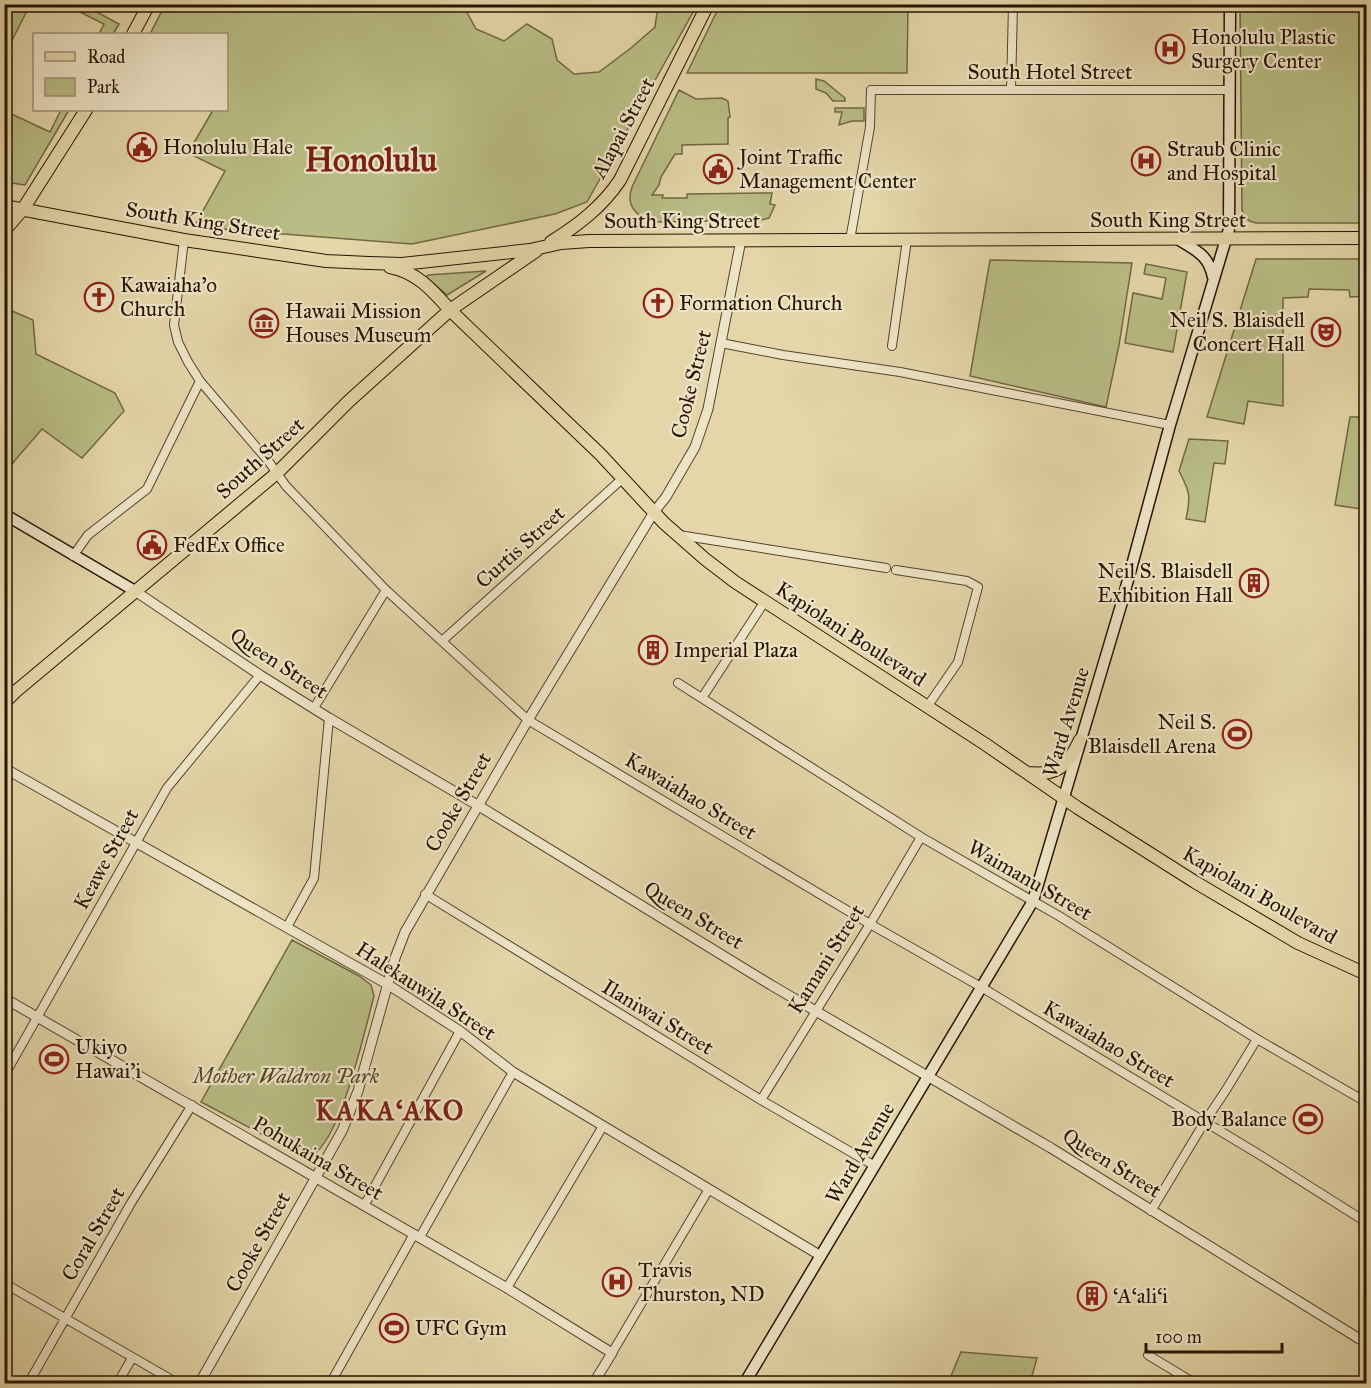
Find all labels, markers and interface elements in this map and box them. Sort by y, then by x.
place label: Honolulu Plastic Surgery Center [1191,24,1336,74]
legend [33,33,228,111]
hospital icon: Honolulu Plastic Surgery Center [1154,33,1186,65]
text: Road [87,46,125,68]
street label: South Hotel Street [968,59,1133,85]
street label: Alapai Street [585,73,661,184]
text: Park [87,76,120,98]
public building icon: Honolulu Hale [126,131,158,163]
place label: Honolulu Hale [163,134,293,160]
place label: Straub Clinic and Hospital [1167,136,1281,186]
district label: Honolulu [305,140,438,180]
place label: Joint Traffic Management Center [737,144,916,194]
hospital icon: Straub Clinic and Hospital [1130,145,1162,177]
public building icon: Joint Traffic Management Center [702,153,734,185]
street label: South King Street [124,196,283,246]
street label: South King Street [1090,207,1247,233]
street label: South King Street [604,208,761,234]
place label: Kawaiaha'o Church [120,272,217,322]
church icon: Kawaiaha'o Church [83,281,115,313]
church icon: Formation Church [642,287,674,319]
place label: Formation Church [679,290,843,316]
place label: Hawaii Mission Houses Museum [285,298,432,348]
museum icon: Hawaii Mission Houses Museum [248,307,280,339]
place label: Neil S. Blaisdell Concert Hall [1169,307,1305,357]
theatre icon: Neil S. Blaisdell Concert Hall [1310,316,1342,348]
street label: Cooke Street [665,327,717,441]
street label: South Street [210,411,310,504]
street label: Curtis Street [470,500,570,594]
public building icon: FedEx Office [136,529,168,561]
place label: FedEx Office [173,532,285,558]
place label: Neil S. Blaisdell Exhibition Hall [1097,558,1233,608]
building icon: Neil S. Blaisdell Exhibition Hall [1238,567,1270,599]
street label: Kapiolani Boulevard [771,576,931,693]
street label: Queen Street [225,622,333,705]
building icon: Imperial Plaza [637,634,669,666]
place label: Imperial Plaza [674,637,798,663]
street label: Ward Avenue [1037,664,1095,780]
place label: Neil S. Blaisdell Arena [1088,709,1216,759]
sports icon: Neil S. Blaisdell Arena [1221,718,1253,750]
street label: Cooke Street [419,747,497,856]
street label: Kawaiahao Street [621,747,762,846]
street label: Keawe Street [68,804,145,914]
street label: Waimanu Street [963,834,1097,926]
street label: Kapiolani Boulevard [1178,840,1342,950]
street label: Queen Street [639,875,749,955]
street label: Kamani Street [782,899,870,1019]
street label: Halekauwila Street [351,936,501,1046]
street label: Ilaniwai Street [598,974,719,1061]
street label: Kawaiahao Street [1039,995,1180,1094]
place label: Ukiyo Hawai'i [75,1034,141,1084]
sports icon: Ukiyo Hawai'i [38,1043,70,1075]
park label: Mother Waldron Park [191,1063,380,1089]
district label: KAKA‘AKO [315,1094,465,1127]
street label: Ward Avenue [820,1097,901,1208]
sports icon: Body Balance [1292,1103,1324,1135]
place label: Body Balance [1171,1106,1287,1132]
street label: Pohukaina Street [248,1110,388,1206]
street label: Queen Street [1058,1122,1167,1204]
street label: Coral Street [56,1182,131,1286]
street label: Cooke Street [220,1187,296,1297]
place label: Travis Thurston, ND [638,1257,765,1307]
hospital icon: Travis Thurston, ND [601,1266,633,1298]
building icon: ‘A‘ali‘i [1076,1280,1108,1312]
place label: ‘A‘ali‘i [1113,1283,1168,1309]
sports icon: UFC Gym [378,1312,410,1344]
place label: UFC Gym [415,1315,507,1341]
scale bar [1146,1316,1282,1354]
text: 100 m [1155,1326,1202,1348]

